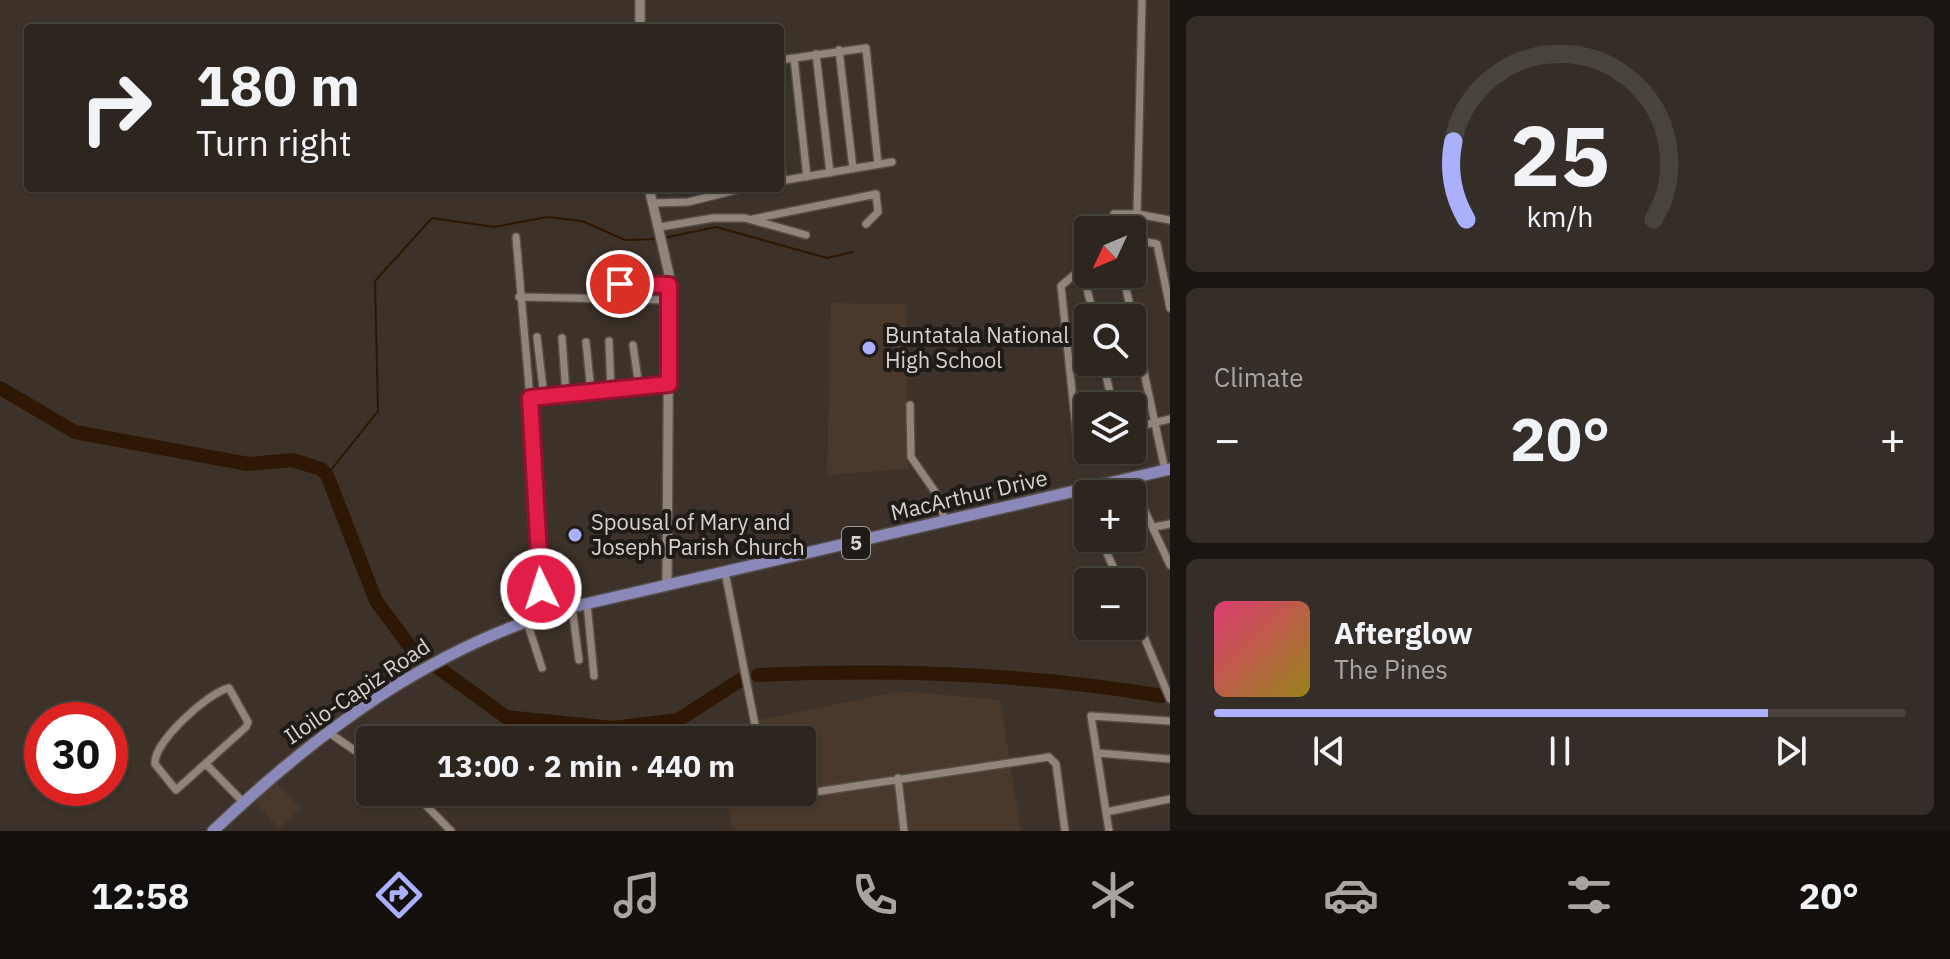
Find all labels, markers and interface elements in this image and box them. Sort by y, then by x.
text: 180 m [196,49,360,121]
icon: right [64,56,168,160]
text: 25 [1510,100,1610,208]
text: Turn right [196,119,352,166]
text: km/h [1526,198,1594,235]
north arrow [1074,216,1146,288]
map controls [1074,216,1146,640]
pin [586,250,654,318]
icon: arrive [598,262,642,306]
button: search [1074,304,1146,376]
place label: Buntatala National High School [885,320,1069,374]
marker: Buntatala National High School [860,339,878,357]
text: Climate [1214,360,1304,394]
button: layers [1074,392,1146,464]
text: 20° [1510,399,1610,478]
text: − [1214,410,1240,467]
text: + [1880,410,1906,467]
street label: MacArthur Drive [888,462,1050,527]
button: + [1074,480,1146,552]
place label: Spousal of Mary and Joseph Parish Church [591,507,805,561]
marker: Spousal of Mary and Joseph Parish Church [566,526,584,544]
road number: 5 [842,527,870,559]
position arrow [499,547,583,631]
button: − [1074,568,1146,640]
text: Afterglow [1334,613,1473,652]
street label: Iloilo-Capiz Road [278,631,435,750]
text: The Pines [1334,652,1448,686]
speed limit sign: 30 [24,702,128,806]
icon: previous [1307,729,1351,773]
icon: pause [1538,729,1582,773]
icon: next [1769,729,1813,773]
text: 13:00 · 2 min · 440 m [437,746,735,785]
icon: directions [371,867,427,923]
icon: music [609,867,665,923]
icon: phone [847,867,903,923]
icon: climate [1085,867,1141,923]
icon: car [1323,867,1379,923]
icon: filters [1561,867,1617,923]
text: 12:58 [91,872,189,919]
text: 20° [1799,872,1859,919]

